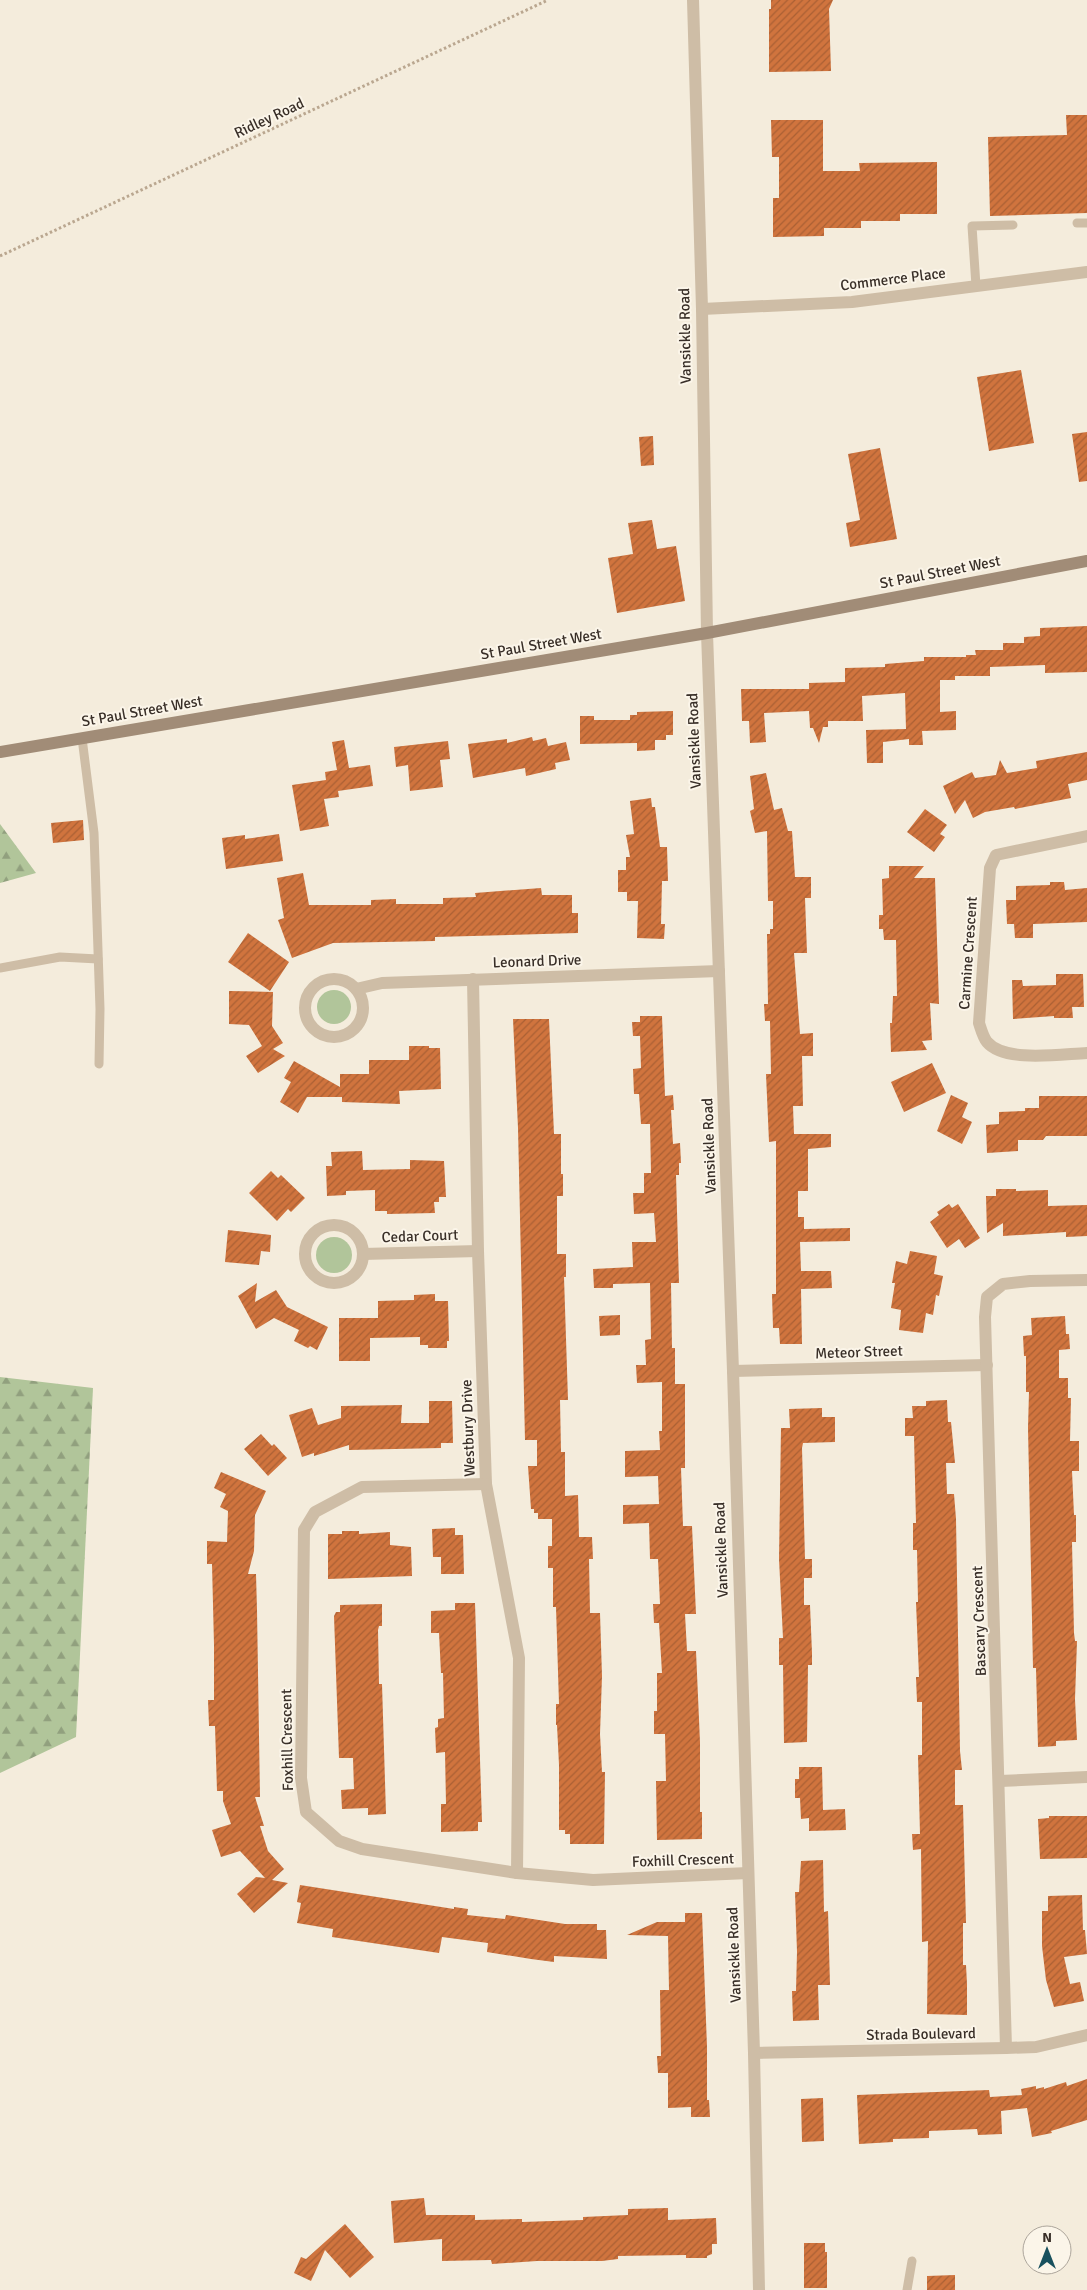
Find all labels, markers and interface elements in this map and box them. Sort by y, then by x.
street label: Ridley Road [231,94,307,142]
street label: Commerce Place [839,264,947,294]
street label: Vansickle Road [675,288,695,384]
street label: St Paul Street West [878,551,1002,593]
street label: St Paul Street West [479,625,603,663]
street label: St Paul Street West [80,692,204,730]
street label: Vansickle Road [683,693,705,789]
street label: Carmine Crescent [955,896,981,1010]
street label: Leonard Drive [492,950,582,972]
street label: Vansickle Road [698,1098,720,1194]
street label: Cedar Court [381,1226,459,1246]
street label: Meteor Street [815,1341,903,1363]
street label: Westbury Drive [457,1379,479,1477]
street label: Vansickle Road [710,1502,732,1598]
street label: Bascary Crescent [968,1565,990,1677]
street label: Foxhill Crescent [277,1689,297,1791]
street label: Foxhill Crescent [632,1849,734,1871]
street label: Vansickle Road [723,1907,745,2003]
street label: Strada Boulevard [866,2024,976,2044]
north arrow [1022,2225,1072,2275]
text: N [1042,2229,1052,2246]

